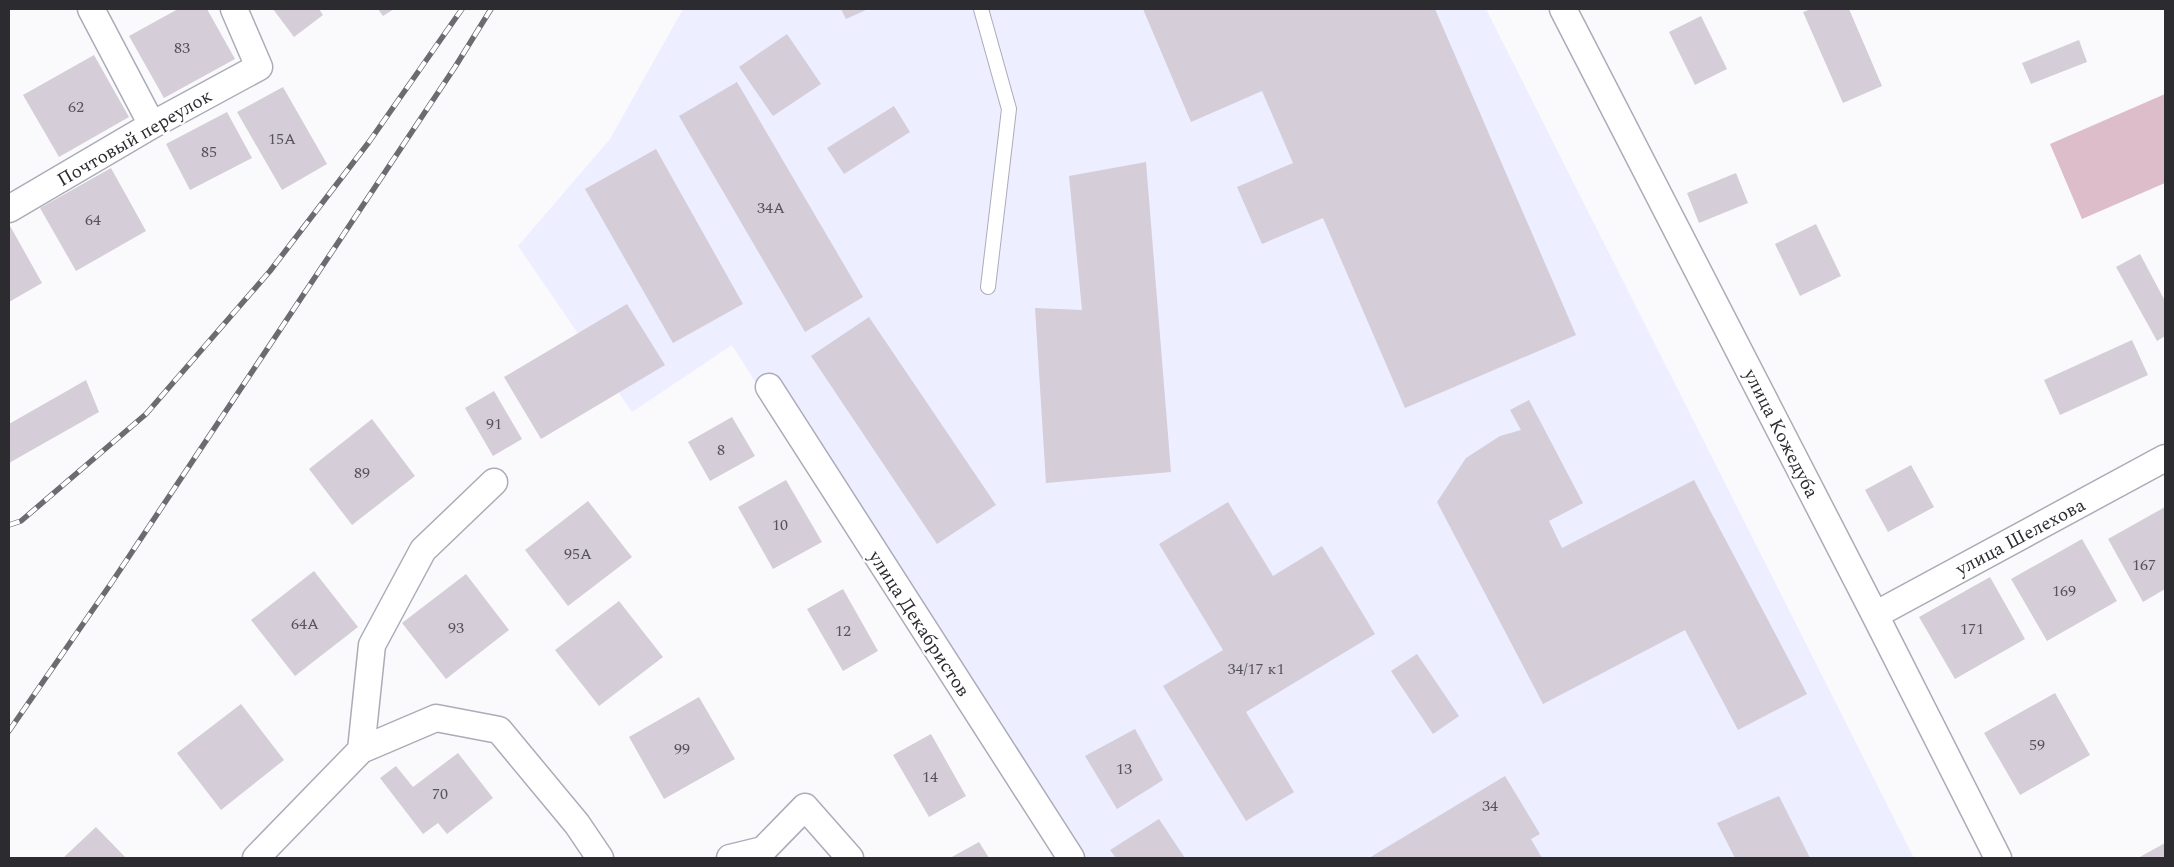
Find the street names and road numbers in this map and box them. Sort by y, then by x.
street label: Почтовый переулок [52,82,218,195]
street label: улица Кожедуба [1735,363,1826,504]
street label: улица Шелехова [1950,491,2091,584]
street label: улица Декабристов [860,544,977,703]

